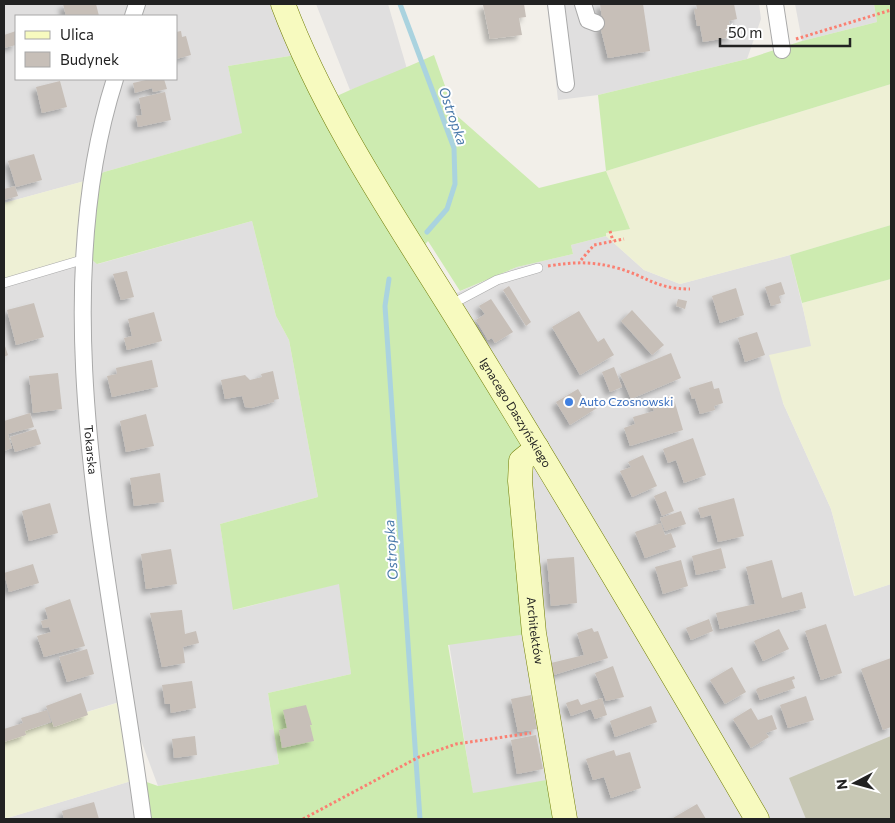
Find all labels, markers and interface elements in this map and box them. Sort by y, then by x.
legend [15,15,178,80]
scale bar [720,15,850,47]
text: 50 m [728,23,762,41]
text: Ulica [60,25,94,43]
text: Budynek [60,50,119,68]
water label: Ostropka [436,85,471,147]
street label: Ignacego Daszyńskiego [477,355,555,470]
place label: Auto Czosnowski [579,394,673,408]
marker: Auto Czosnowski [563,396,575,408]
street label: Tokarska [82,424,101,475]
water label: Ostropka [380,519,401,581]
street label: Architektów [525,596,547,666]
north arrow [830,758,880,808]
text: N [833,778,851,791]

